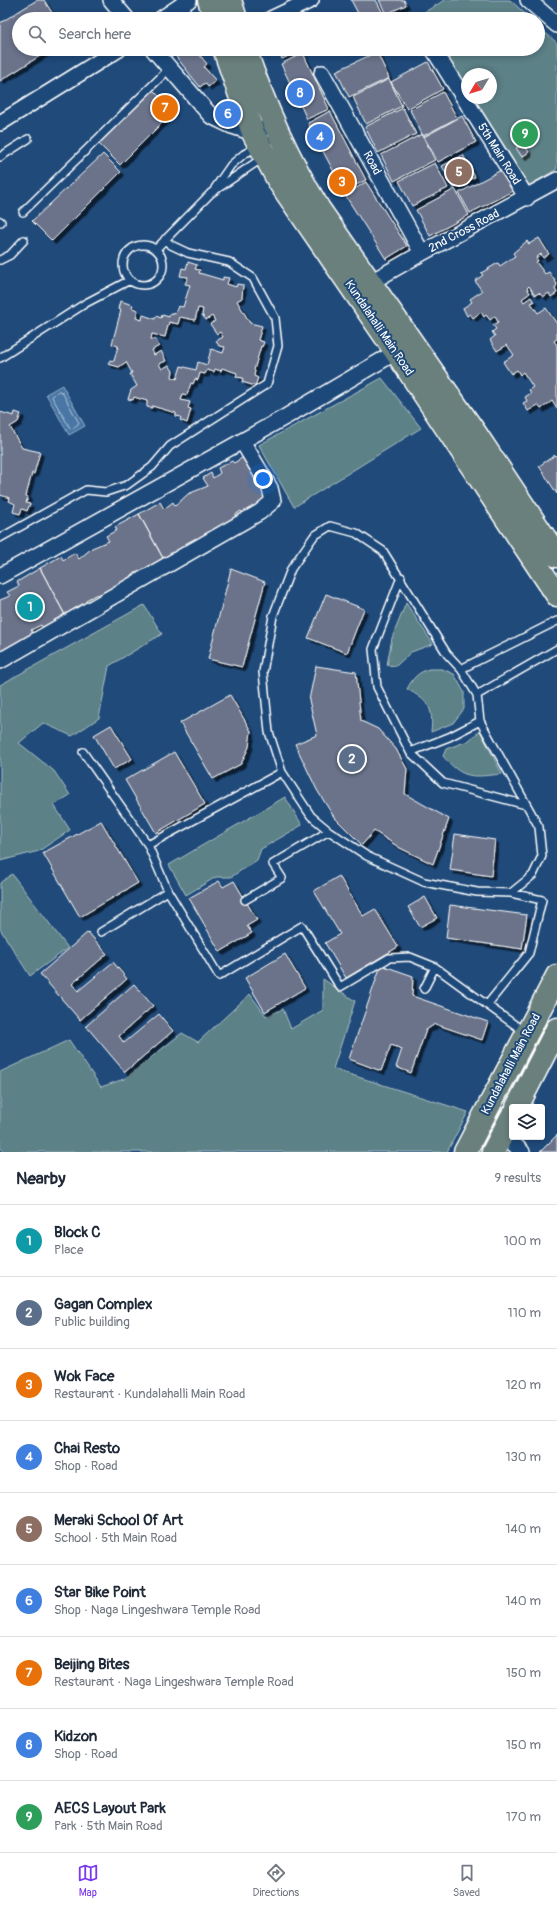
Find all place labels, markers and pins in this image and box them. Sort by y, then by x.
pin: 8 [287,78,313,108]
pin: 7 [152,93,178,123]
pin: 6 [215,99,241,129]
pin: 9 [512,119,538,149]
pin: 4 [307,122,333,152]
pin: 5 [446,157,472,187]
pin: 3 [329,167,355,197]
pin: 1 [17,592,43,622]
pin: 2 [339,744,365,774]

